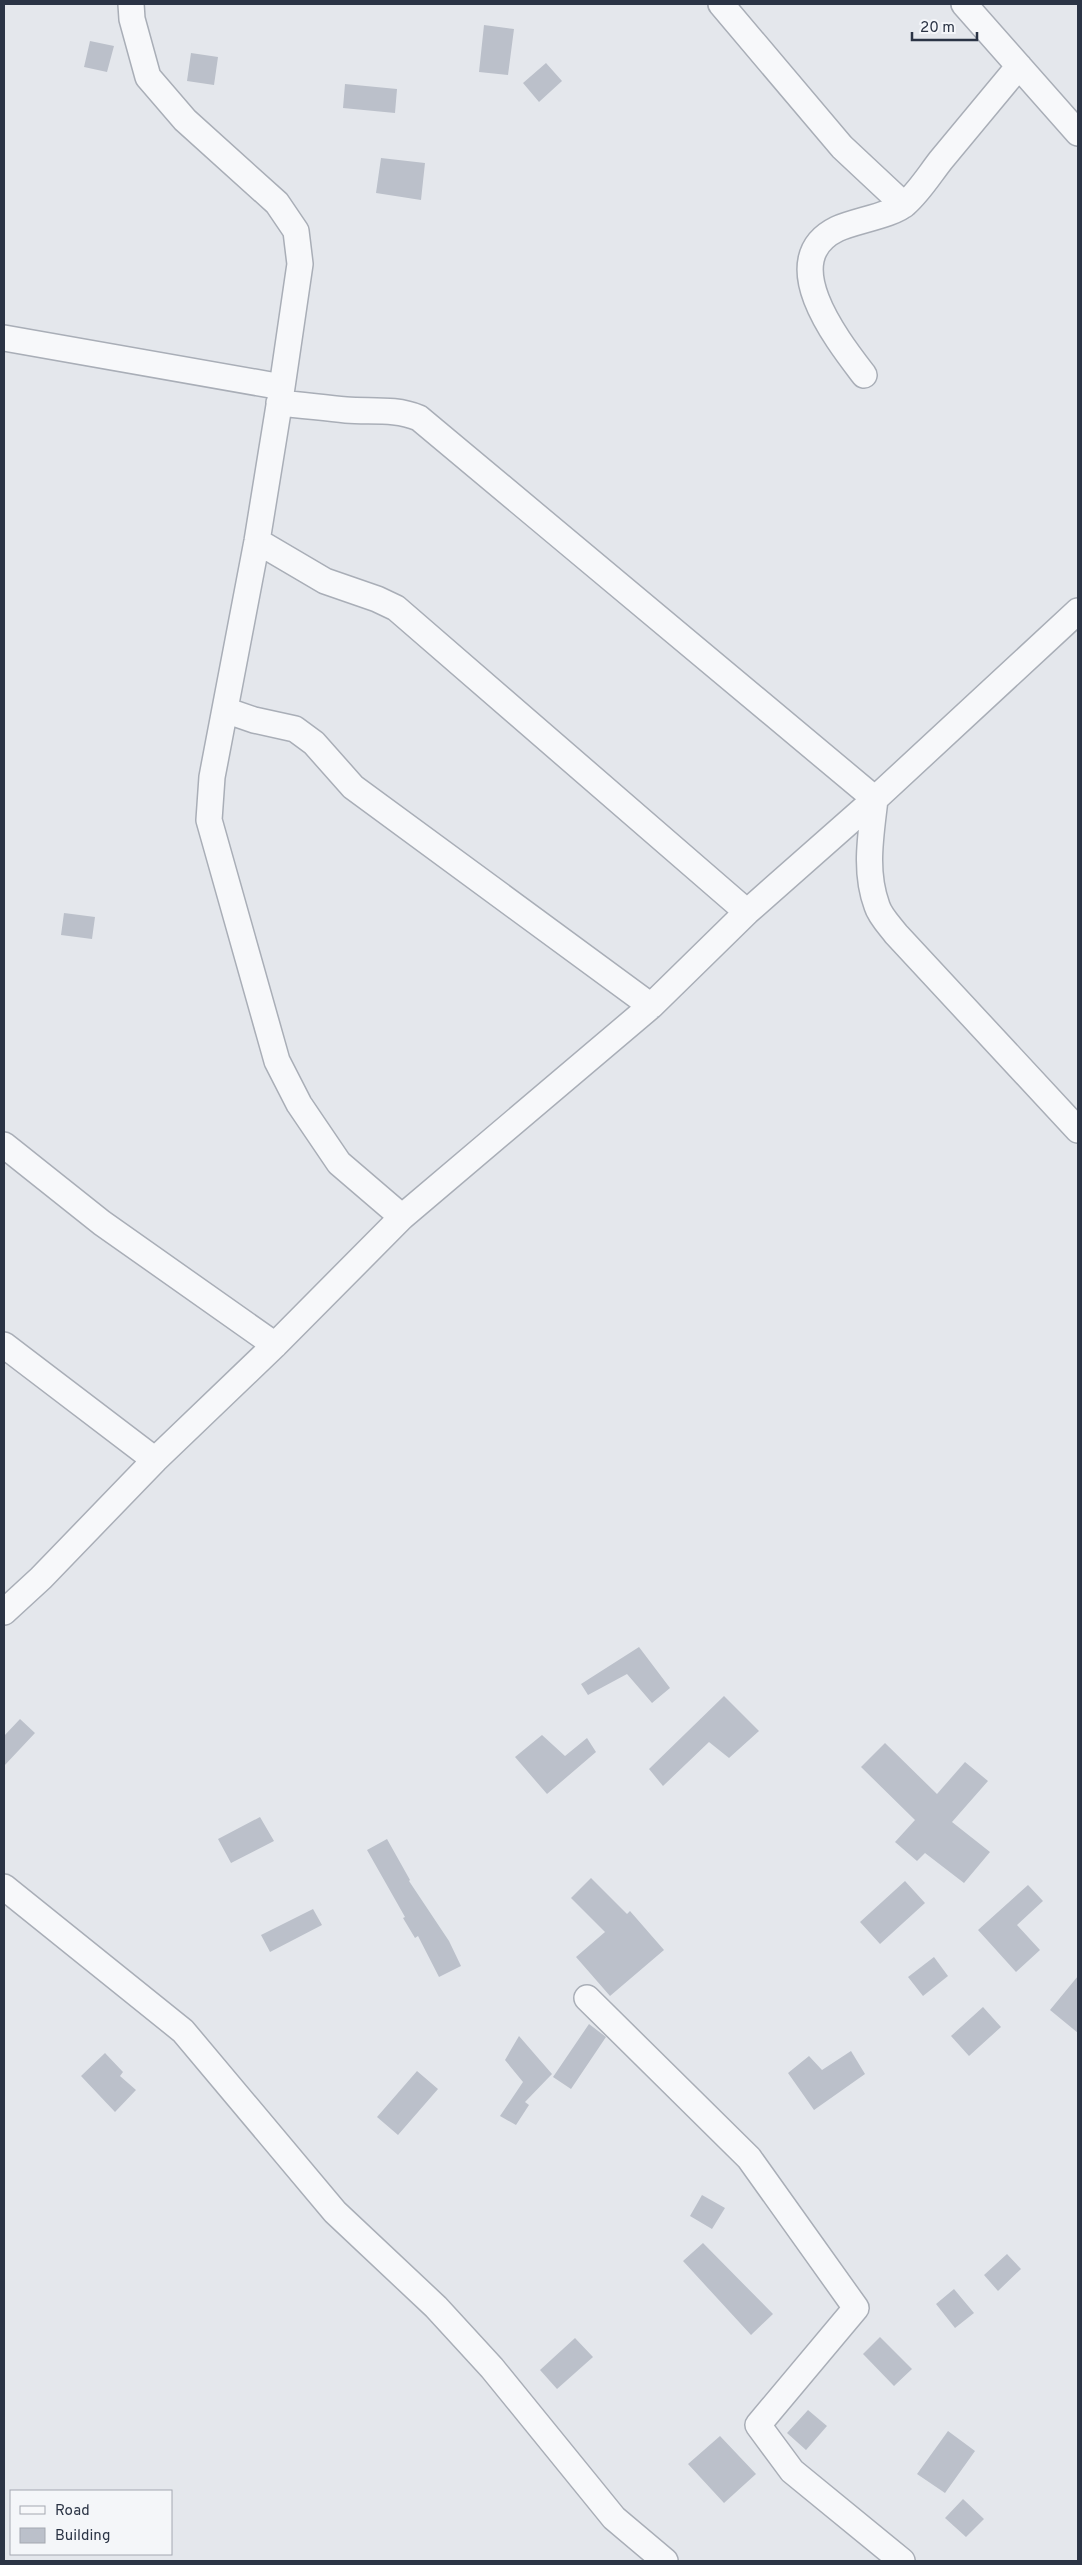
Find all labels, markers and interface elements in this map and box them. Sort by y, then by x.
scale bar [912,10,977,42]
text: 20 m [920,19,955,38]
legend [10,2490,172,2555]
text: Road [55,2502,90,2521]
text: Building [55,2527,110,2546]

